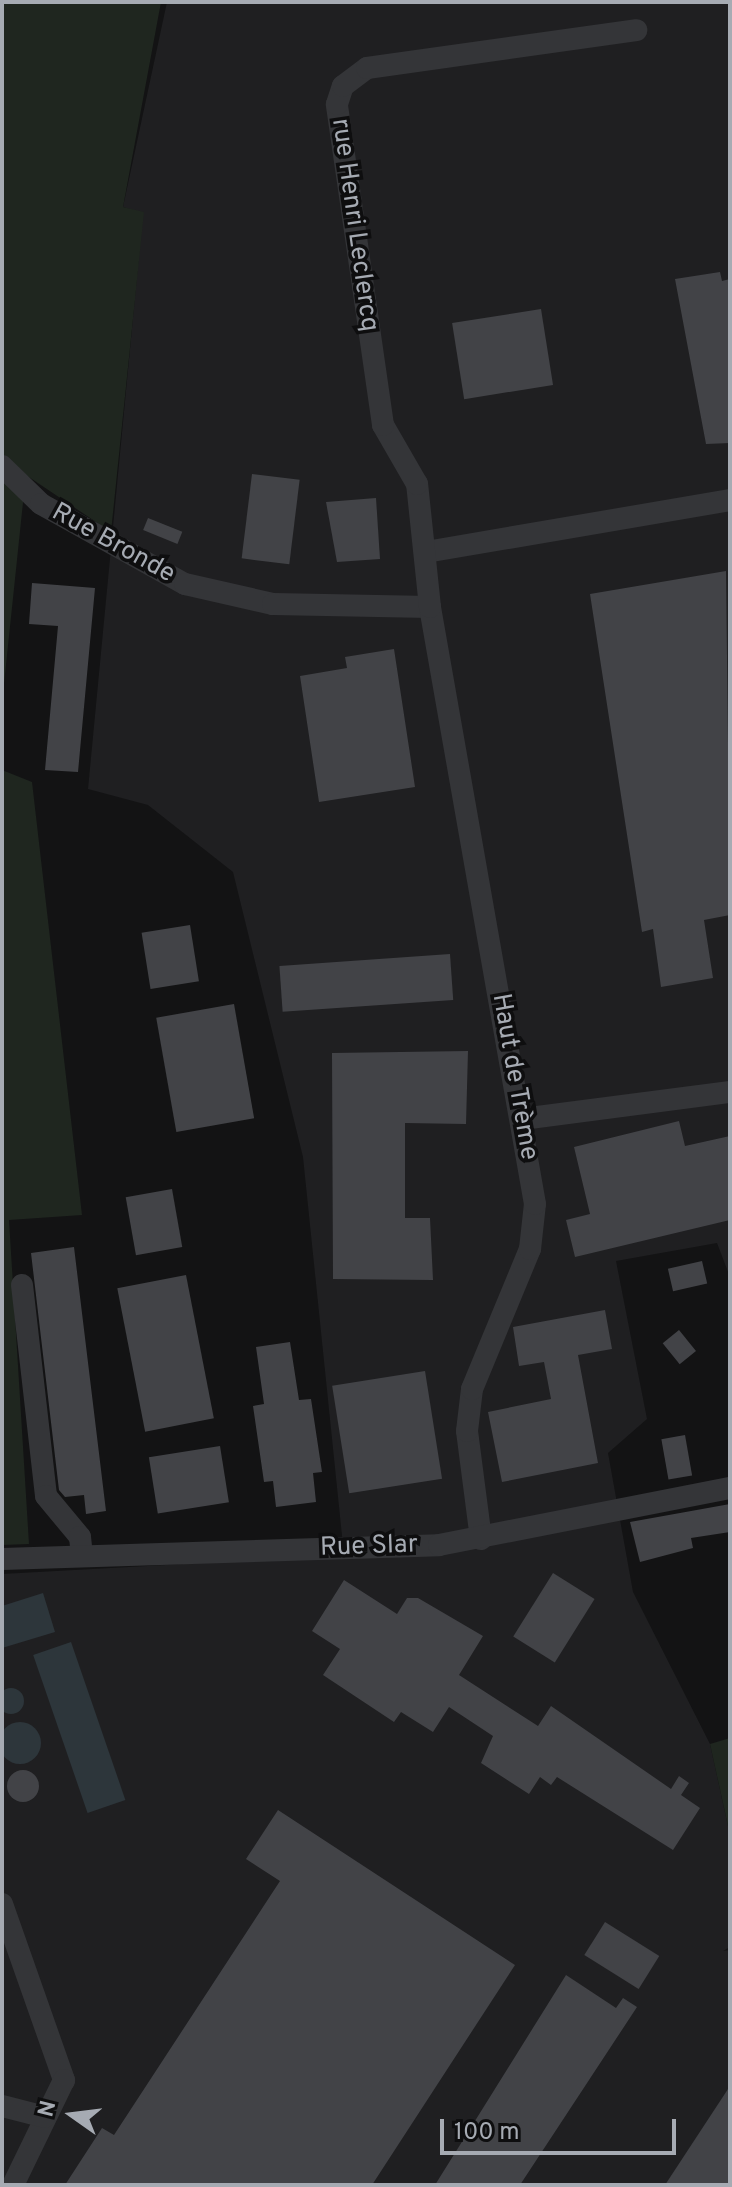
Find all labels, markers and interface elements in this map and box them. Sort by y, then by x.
street label: rue Henri Leclercq [324,116,384,334]
street label: Rue Bronde [46,497,180,591]
street label: Haut de Trème [484,991,544,1163]
street label: Rue Slar [319,1530,419,1564]
north arrow [32,2075,112,2155]
text: N [33,2098,63,2120]
scale bar [444,2103,680,2153]
text: 100 m [454,2118,520,2148]

